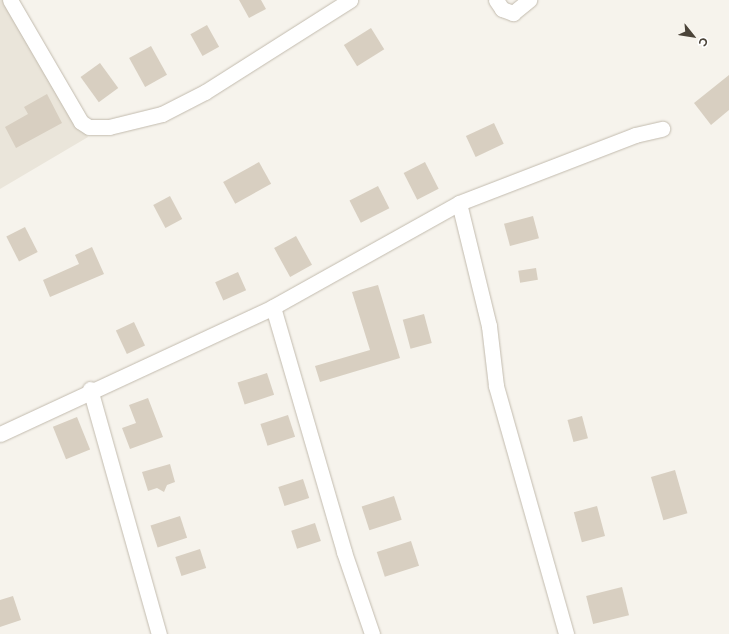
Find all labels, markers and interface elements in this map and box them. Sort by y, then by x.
north arrow [673,16,713,56]
text: С [695,35,711,49]

